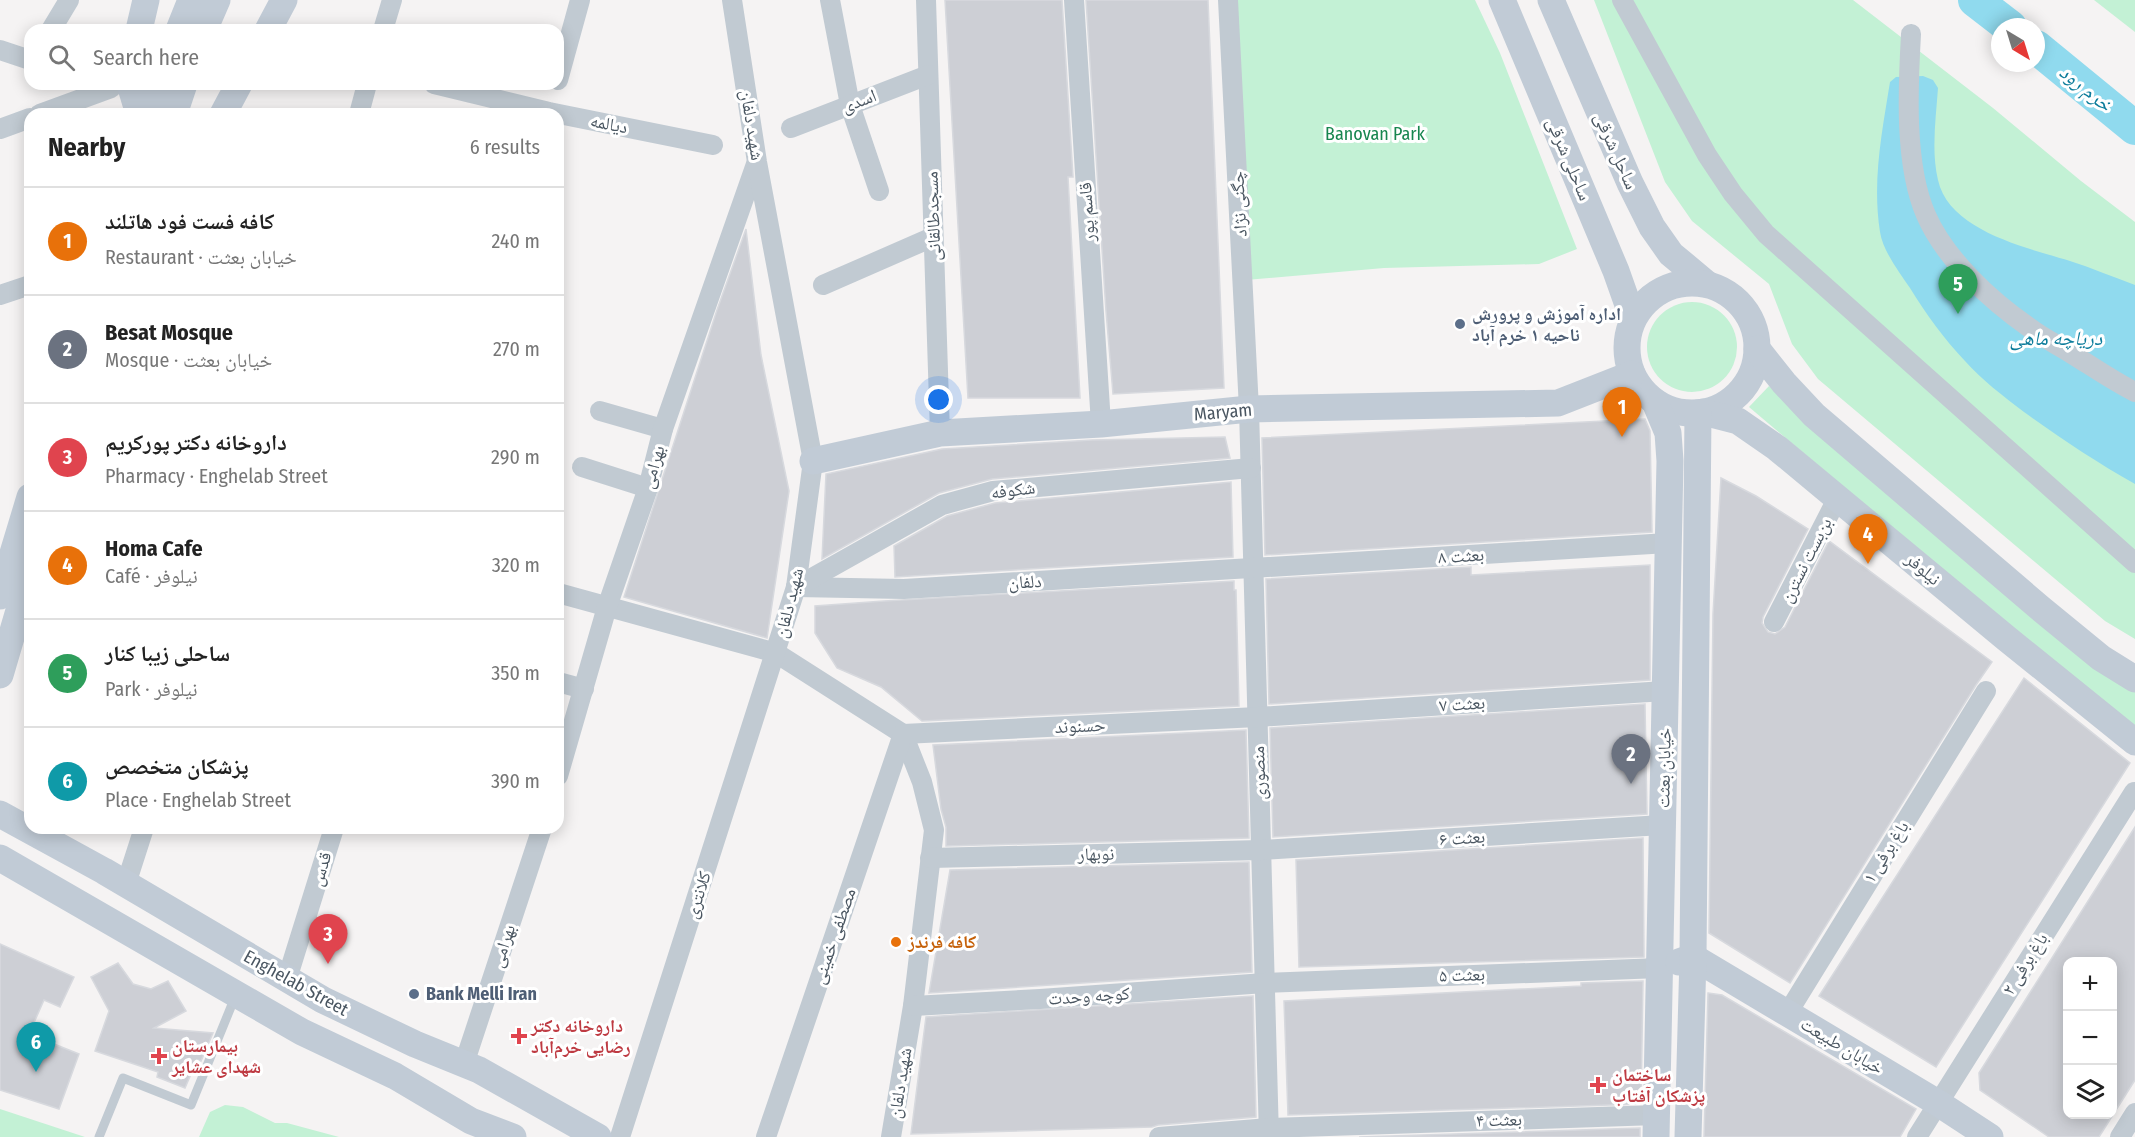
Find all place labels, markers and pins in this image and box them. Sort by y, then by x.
pin: 5 [1938,264,1978,314]
place label: اداره آموزش و پرورش ناحیه ۱ خرم آباد [1472,303,1621,347]
marker: اداره آموزش و پرورش ناحیه ۱ خرم آباد [1453,317,1467,331]
pin: 1 [1602,388,1642,437]
pin: 4 [1848,514,1888,564]
pin: 2 [1612,734,1650,784]
pin: 3 [308,914,348,964]
place label: کافه فرندز [907,931,976,953]
marker: کافه فرندز [889,935,903,949]
place label: Bank Melli Iran [426,983,537,1005]
marker: Bank Melli Iran [407,987,421,1001]
place label: داروخانه دکتر رضایی خرم‌آباد [530,1015,631,1059]
pin: 6 [16,1022,56,1072]
marker: داروخانه دکتر رضایی خرم‌آباد [512,1029,526,1043]
place label: بیمارستان شهدای عشایر [171,1035,261,1078]
marker: بیمارستان شهدای عشایر [150,1047,168,1065]
place label: ساختمان پزشکان آفتاب [1612,1064,1705,1107]
marker: ساختمان پزشکان آفتاب [1589,1076,1607,1094]

